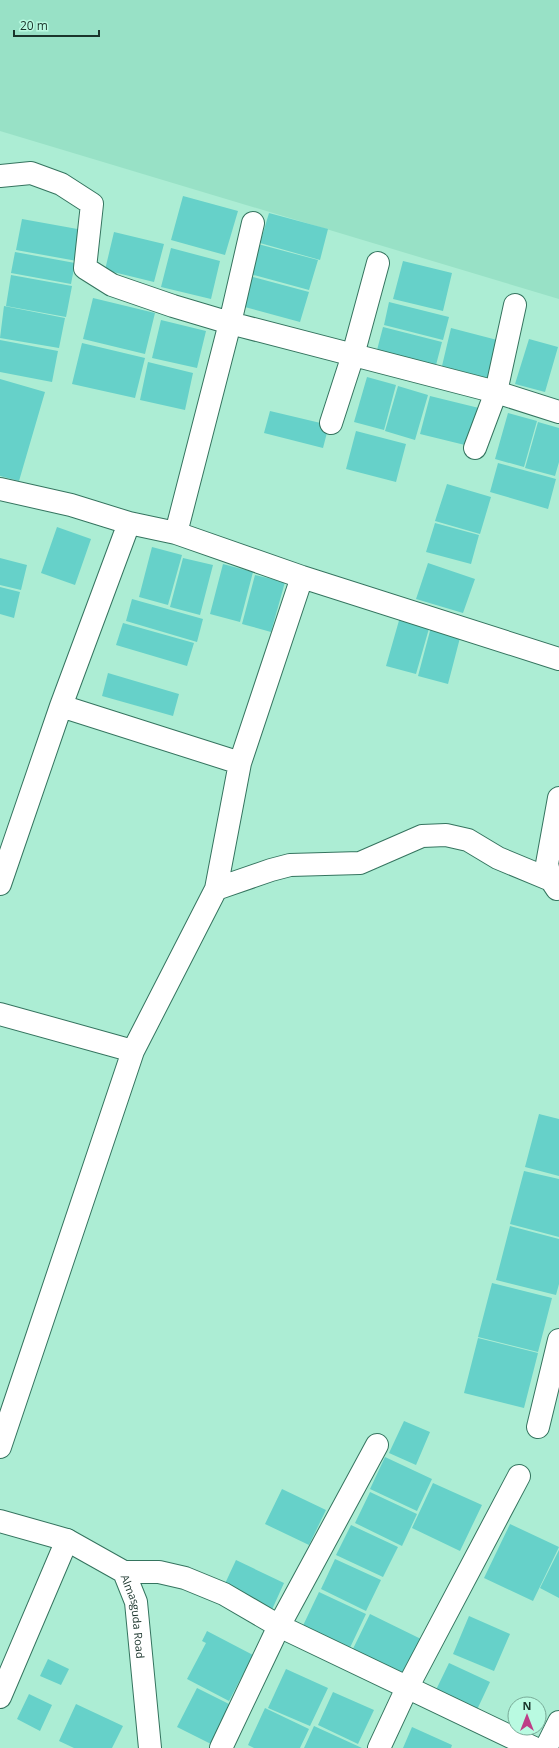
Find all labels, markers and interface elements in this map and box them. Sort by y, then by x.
scale bar [14,12,99,38]
text: 20 m [20,17,48,34]
street label: Almasguda Road [118,1572,149,1659]
north arrow [507,1696,547,1736]
text: N [523,1698,531,1713]

